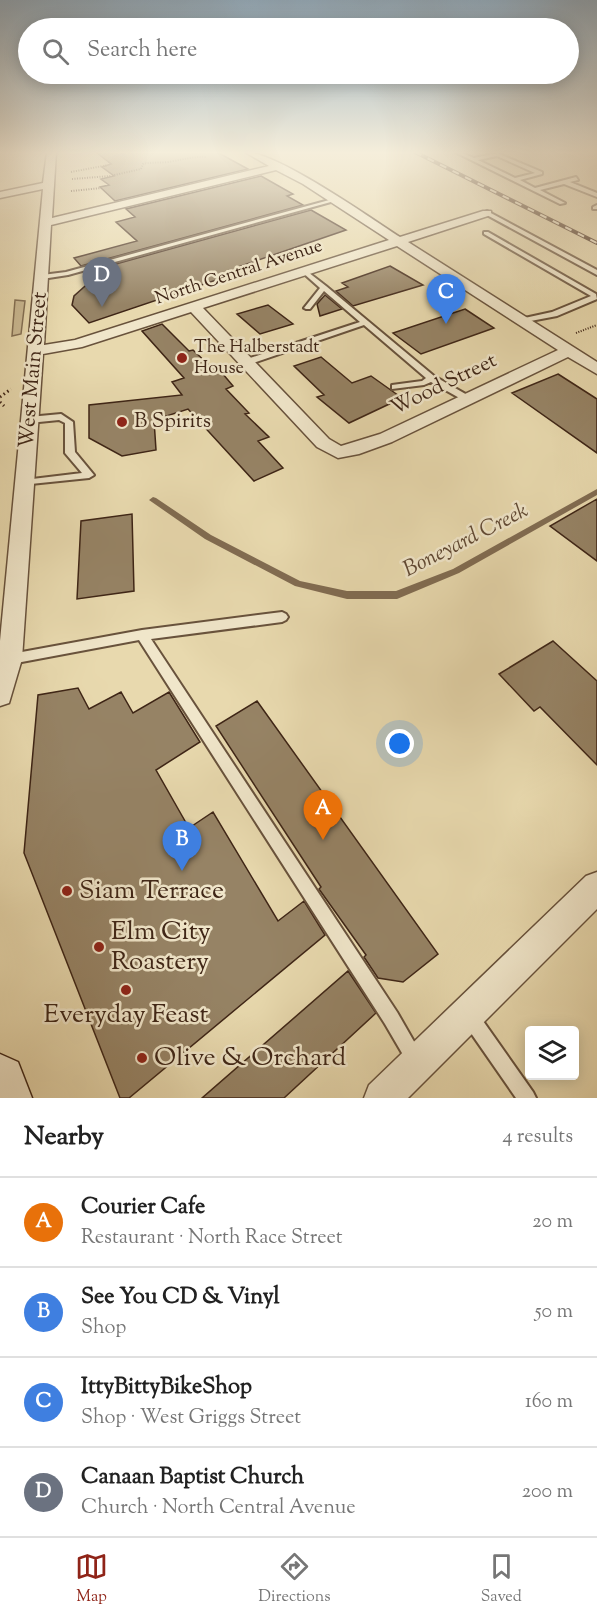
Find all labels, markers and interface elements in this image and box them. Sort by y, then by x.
search box [18,18,579,84]
icon: search [39,35,72,68]
text: Search here [87,35,197,67]
street label: North Central Avenue [152,234,326,312]
pin: D [82,258,122,307]
pin: C [426,274,466,324]
street label: West Main Street [12,290,56,450]
place label: The Halberstadt House [194,335,319,382]
street label: Wood Street [386,346,502,424]
marker: The Halberstadt House [175,351,189,365]
place label: B Spirits [134,407,211,437]
marker: B Spirits [115,415,129,429]
water label: Boneyard Creek [398,496,534,586]
your location [385,729,414,758]
pin: A [304,790,342,840]
pin: B [162,822,201,871]
place label: Siam Terrace [79,873,224,910]
marker: Siam Terrace [60,884,74,898]
place label: Elm City Roastery [111,914,211,981]
marker: Elm City Roastery [92,940,106,954]
marker: Everyday Feast [119,983,133,997]
place label: Everyday Feast [44,997,209,1034]
map controls [525,1026,579,1080]
button: layers [525,1026,579,1080]
place label: Olive & Orchard [154,1040,347,1077]
marker: Olive & Orchard [135,1051,149,1065]
text: Nearby [24,1119,104,1156]
text: 4 results [502,1123,573,1152]
text: Courier Cafe [81,1192,205,1224]
text: A [35,1208,52,1237]
text: 20 m [532,1208,573,1237]
text: Restaurant · North Race Street [81,1224,343,1253]
text: See You CD & Vinyl [81,1282,280,1314]
text: B [37,1298,50,1327]
text: 50 m [535,1298,573,1327]
text: Shop [81,1314,126,1343]
text: IttyBittyBikeShop [81,1372,252,1404]
text: C [35,1388,52,1417]
text: 160 m [525,1388,573,1417]
text: Shop · West Griggs Street [81,1404,301,1433]
text: Canaan Baptist Church [81,1462,304,1494]
text: D [36,1478,51,1507]
text: 200 m [522,1478,573,1507]
text: Church · North Central Avenue [81,1494,356,1523]
tab: Map [75,1550,108,1609]
tab: Directions [258,1550,331,1609]
tab: Saved [481,1550,522,1609]

